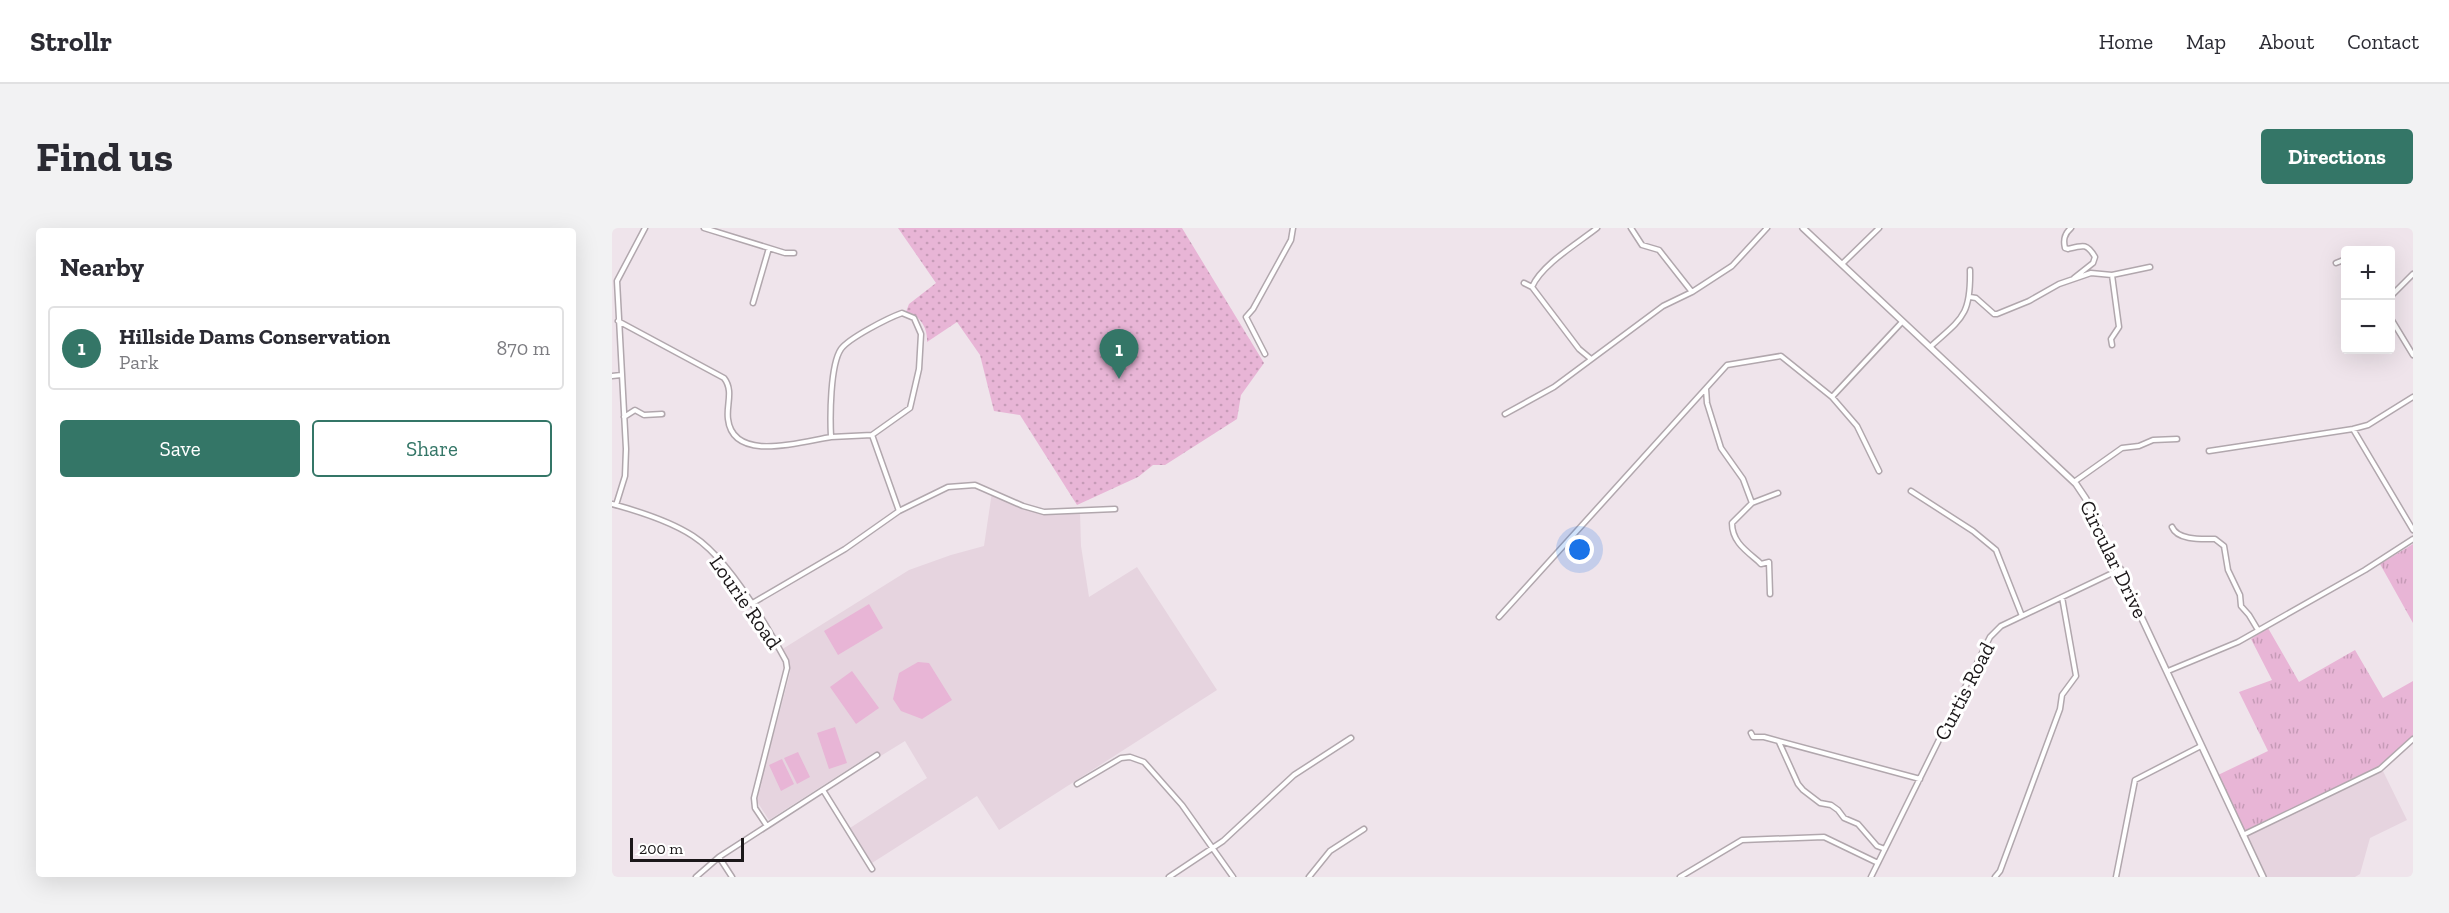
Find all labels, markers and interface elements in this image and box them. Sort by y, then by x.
text: Strollr [30,25,112,58]
text: Home [2099,29,2153,54]
text: Map [2186,29,2226,54]
text: About [2259,29,2314,54]
text: Contact [2347,29,2419,54]
button: Directions [2261,129,2413,184]
text: Find us [36,131,173,182]
map controls [2341,246,2395,354]
button: + [2341,246,2395,300]
text: Nearby [60,251,144,283]
button: − [2341,300,2395,354]
text: Hillside Dams Conservation [119,323,390,350]
pin: 1 [1100,330,1138,379]
text: 1 [77,336,86,360]
text: 870 m [497,336,550,360]
text: Park [119,350,159,374]
button: Save [60,420,300,477]
button: Share [312,420,552,477]
street label: Circular Drive [2075,496,2153,622]
your location [1565,535,1594,564]
street label: Lourie Road [705,550,788,654]
street label: Curtis Road [1929,637,2000,744]
scale bar [630,835,744,862]
text: 200 m [639,839,683,858]

